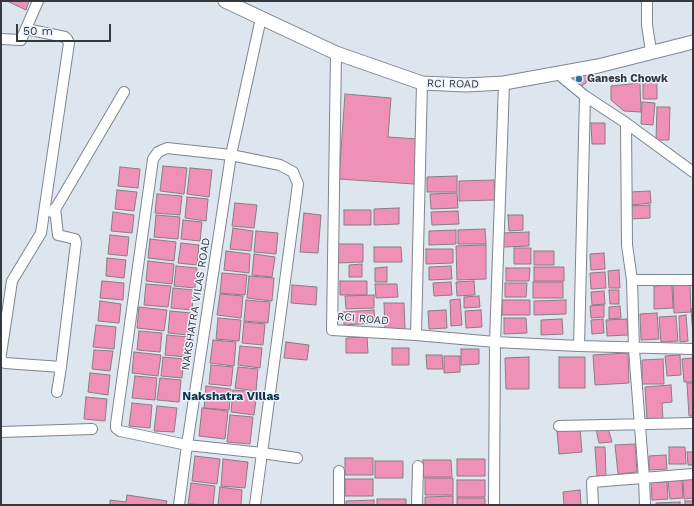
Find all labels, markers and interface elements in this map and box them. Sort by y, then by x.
scale bar [18,16,113,42]
text: 50 m [23,24,53,38]
place label: Ganesh Chowk [587,72,668,86]
marker: Ganesh Chowk [574,74,584,84]
street label: RCI ROAD [427,77,479,91]
street label: NAKSHATRA VILAS ROAD [179,237,213,371]
street label: RCI ROAD [336,310,390,328]
district label: Nakshatra Villas [182,389,280,403]

